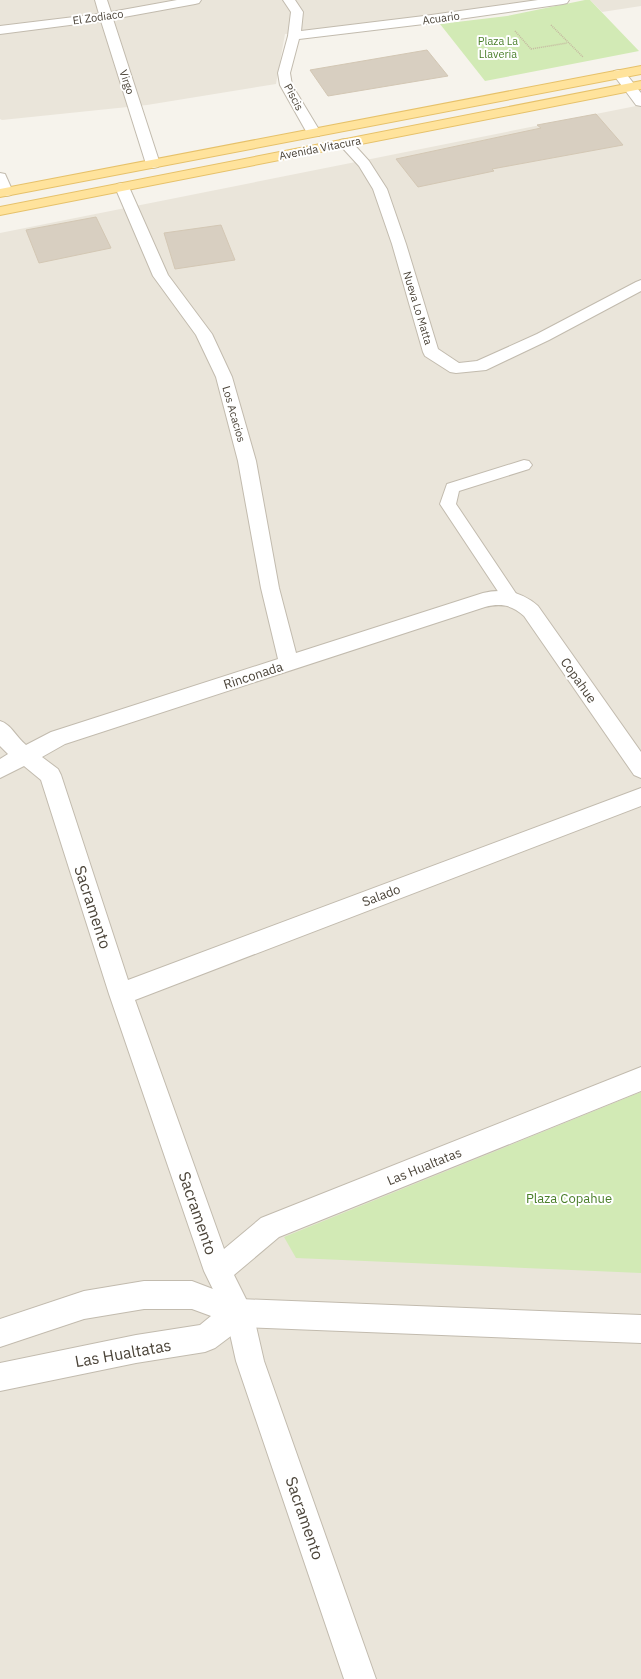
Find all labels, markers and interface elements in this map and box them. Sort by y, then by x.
street label: El Zodiaco [72,7,124,27]
street label: Acuario [421,8,461,28]
park label: Plaza La Llaveria [478,34,518,61]
street label: Virgo [116,68,138,96]
street label: Piscis [281,81,307,113]
street label: Avenida Vitacura [278,133,362,163]
street label: Nueva Lo Matta [400,270,436,347]
street label: Los Acacios [219,384,249,444]
street label: Copahue [557,654,600,706]
street label: Rinconada [221,658,285,693]
street label: Sacramento [70,863,116,951]
street label: Salado [360,880,403,911]
street label: Las Hualtatas [384,1144,464,1189]
street label: Sacramento [174,1169,222,1257]
park label: Plaza Copahue [526,1190,612,1207]
street label: Las Hualtatas [73,1335,173,1371]
street label: Sacramento [281,1474,329,1562]

